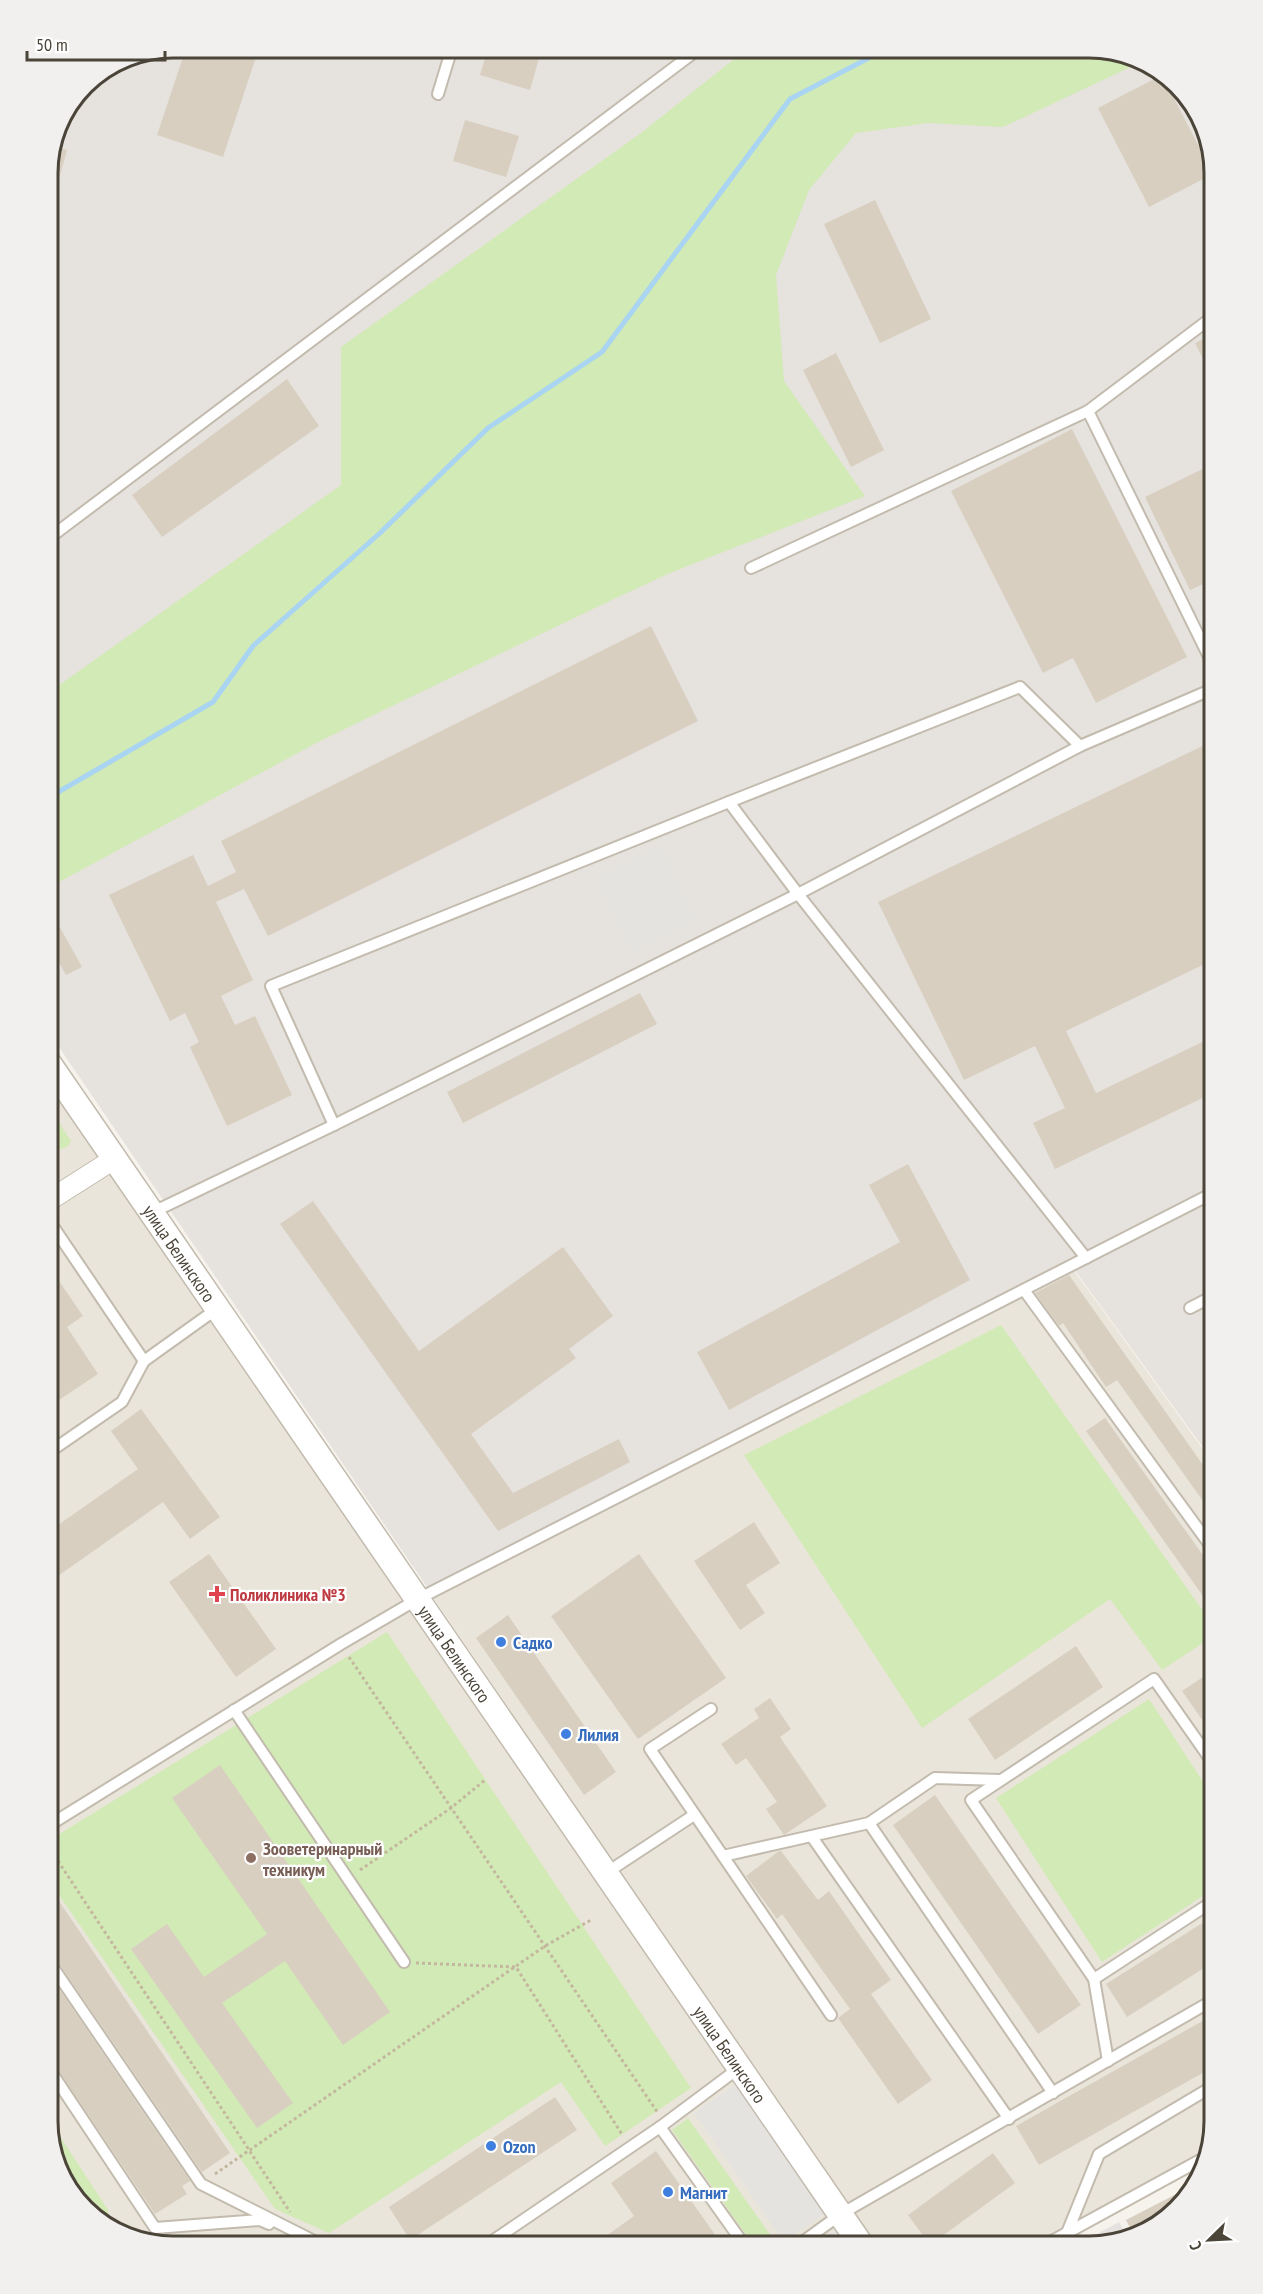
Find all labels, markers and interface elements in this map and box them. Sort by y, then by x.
scale bar [27,24,165,62]
text: 50 m [36,33,68,56]
street label: улица Белинского [138,1200,221,1306]
place label: Поликлиника №3 [230,1583,346,1606]
marker: Поликлиника №3 [208,1585,226,1603]
street label: улица Белинского [413,1601,496,1707]
place label: Садко [513,1631,552,1654]
marker: Садко [494,1635,508,1649]
place label: Лилия [577,1723,619,1746]
marker: Лилия [559,1727,573,1741]
place label: Зооветеринарный техникум [263,1837,382,1881]
marker: Зооветеринарный техникум [244,1851,258,1865]
street label: улица Белинского [689,2001,772,2107]
place label: Ozon [503,2135,536,2158]
marker: Ozon [484,2139,498,2153]
place label: Магнит [680,2181,728,2204]
marker: Магнит [661,2185,675,2199]
north arrow [1179,2210,1239,2270]
text: С [1184,2238,1206,2254]

